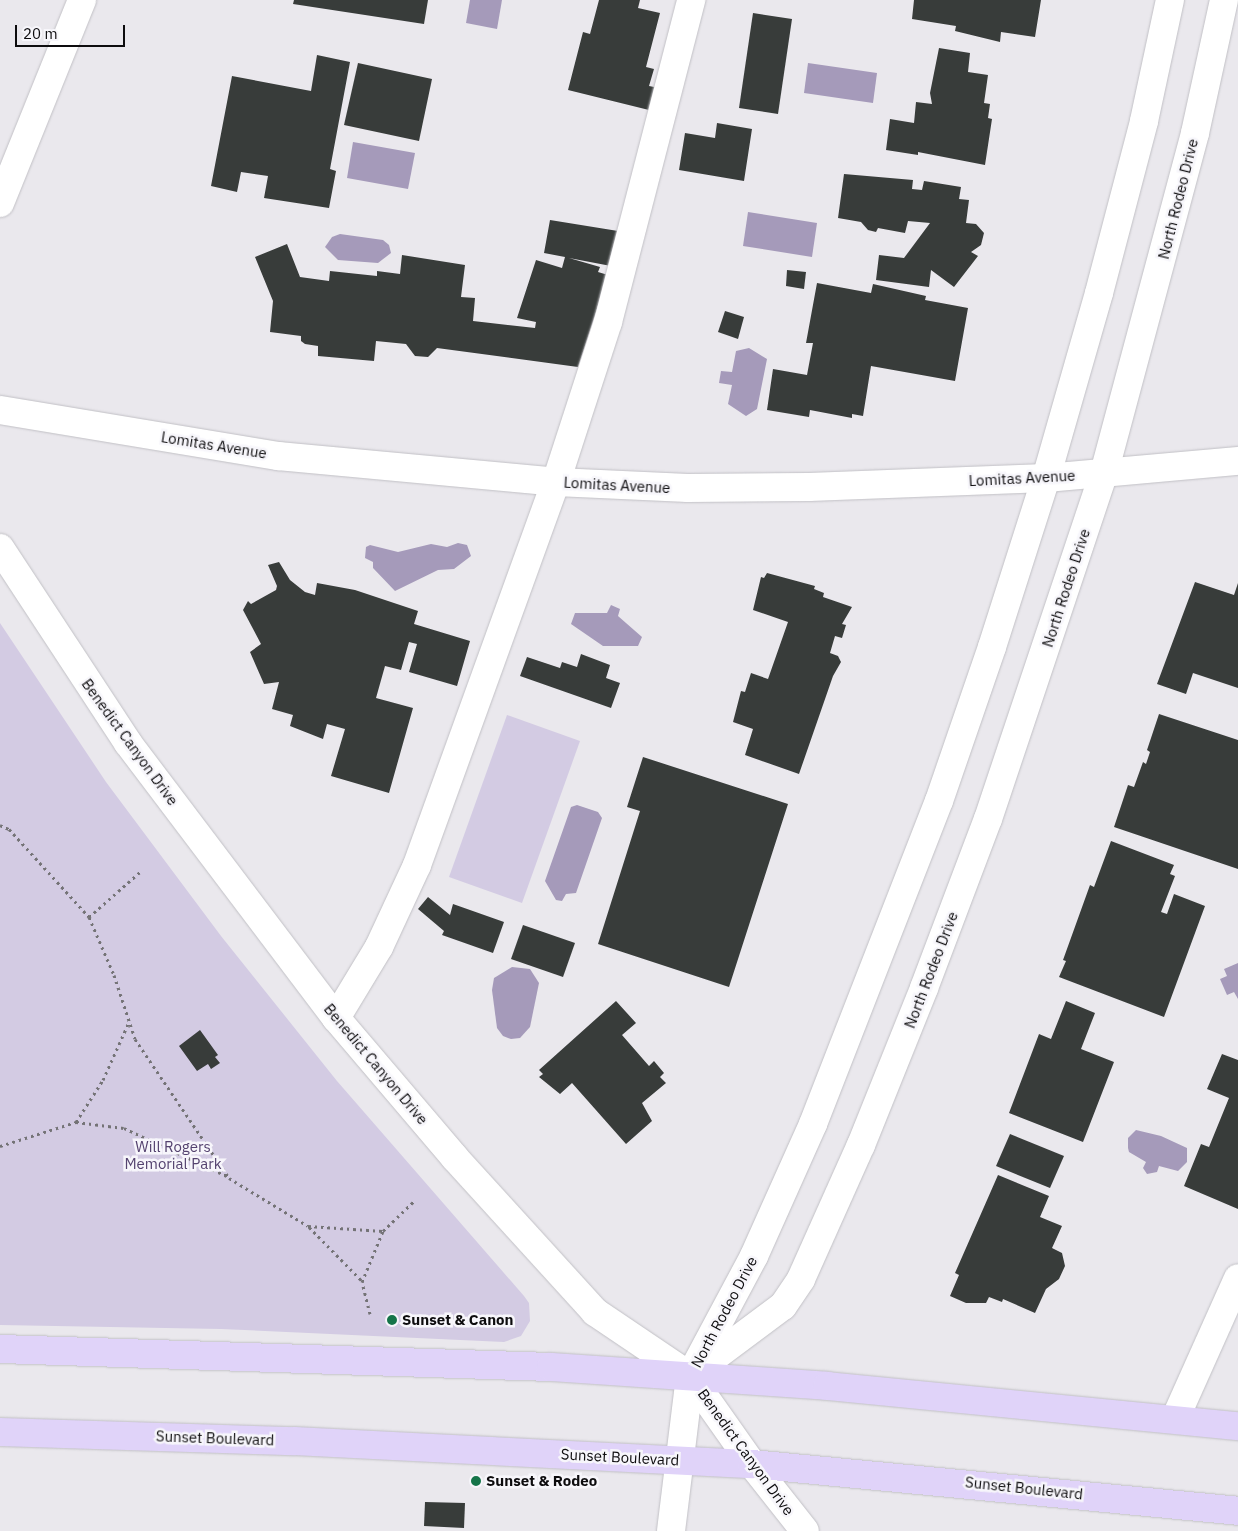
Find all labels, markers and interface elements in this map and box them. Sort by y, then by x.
scale bar [18,15,128,47]
text: 20 m [23,24,58,43]
street label: North Rodeo Drive [1154,137,1202,261]
street label: Lomitas Avenue [160,428,268,462]
street label: Lomitas Avenue [968,466,1076,490]
street label: Lomitas Avenue [563,473,671,497]
street label: North Rodeo Drive [1038,527,1094,649]
street label: Benedict Canyon Drive [78,675,182,809]
street label: North Rodeo Drive [900,909,962,1031]
street label: Benedict Canyon Drive [320,1000,432,1128]
park label: Will Rogers Memorial Park [124,1137,222,1172]
street label: North Rodeo Drive [687,1253,761,1371]
place label: Sunset & Canon [402,1311,514,1329]
marker: Sunset & Canon [386,1314,398,1326]
street label: Benedict Canyon Drive [694,1385,798,1519]
street label: Sunset Boulevard [156,1427,274,1449]
street label: Sunset Boulevard [560,1445,680,1469]
place label: Sunset & Rodeo [486,1472,597,1490]
street label: Sunset Boulevard [964,1473,1084,1503]
marker: Sunset & Rodeo [470,1475,482,1487]

